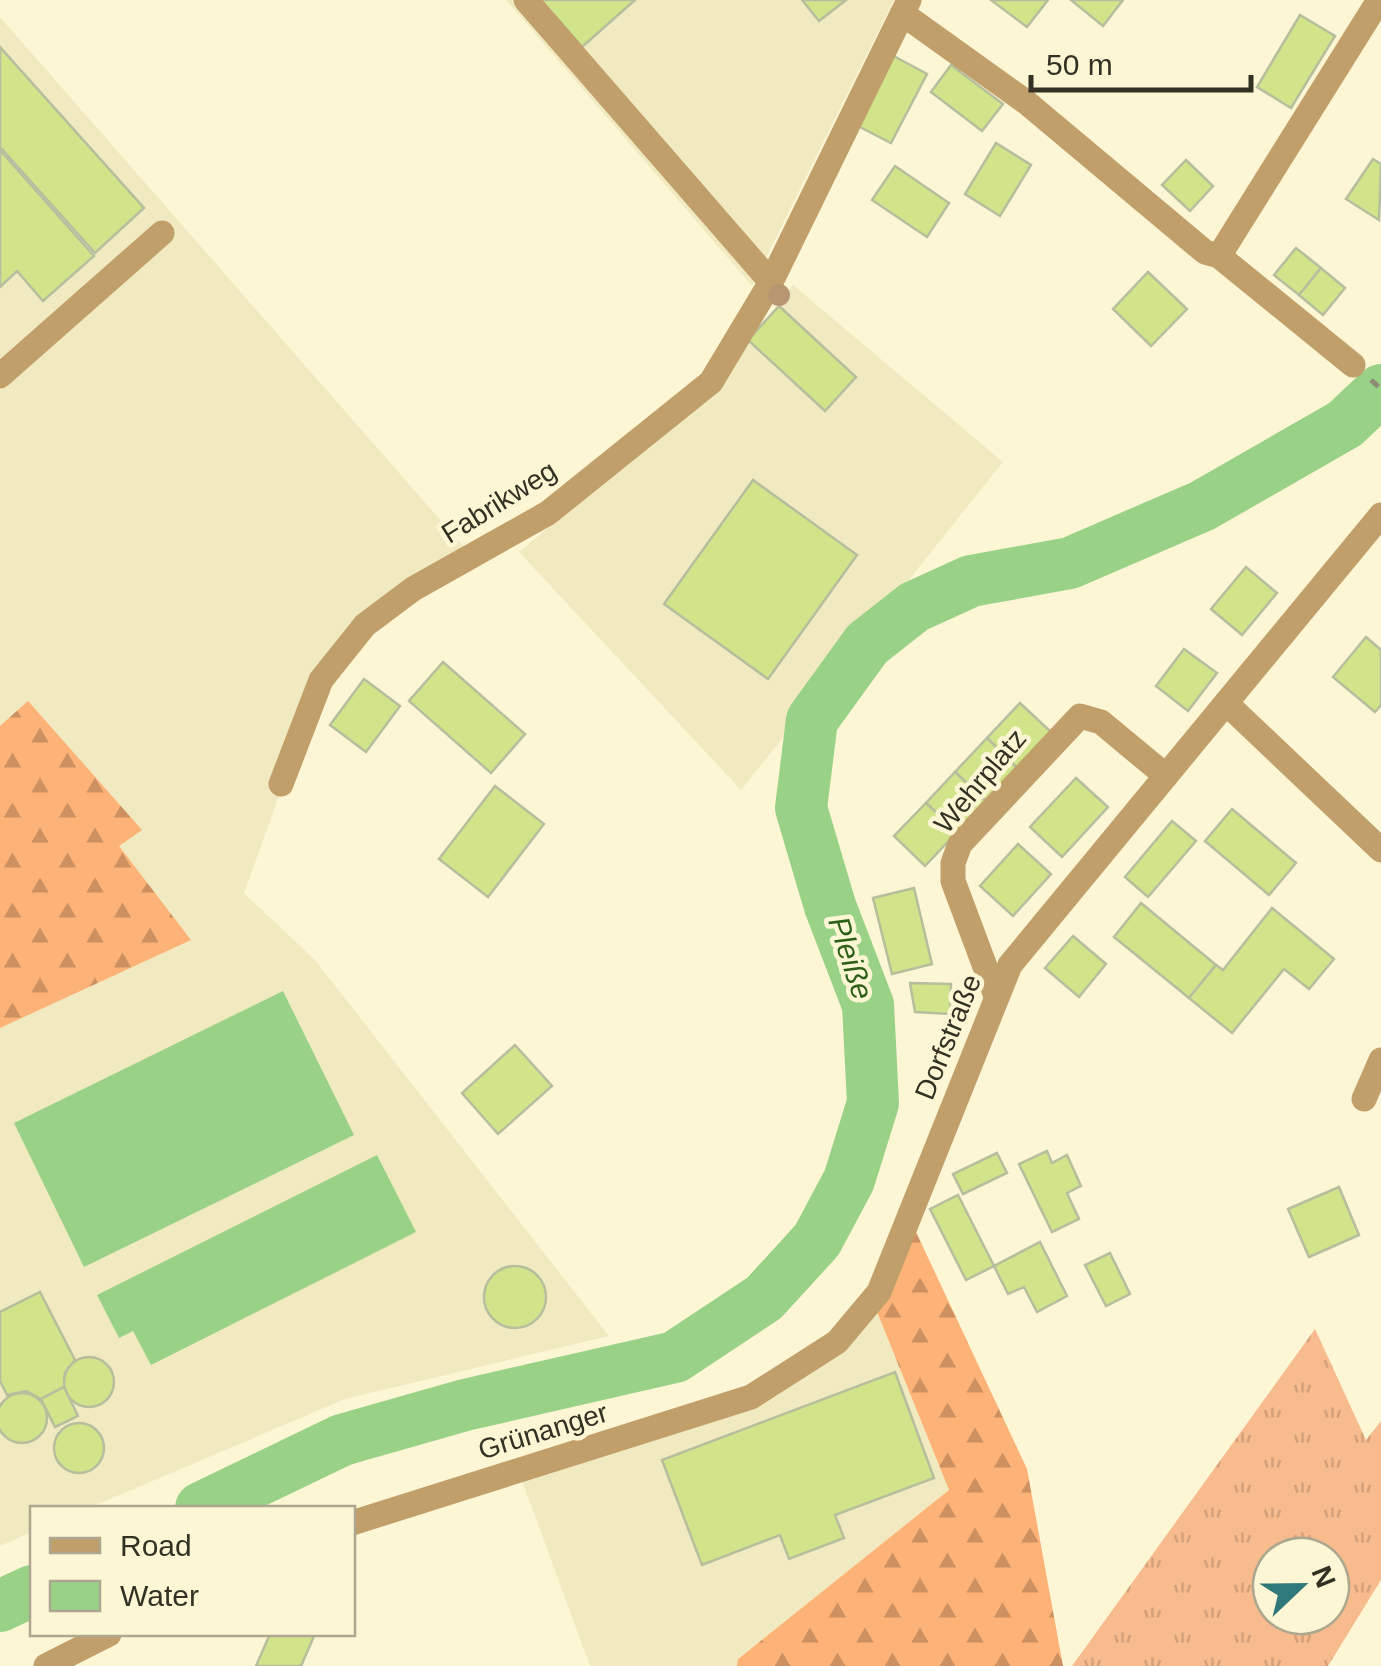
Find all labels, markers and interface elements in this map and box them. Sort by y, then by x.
scale bar [1031,30,1251,92]
text: 50 m [1046,48,1113,81]
street label: Fabrikweg [436,455,562,549]
street label: Wehrplatz [928,723,1032,839]
water label: Pleiße [822,912,880,1004]
street label: Dorfstraße [909,970,987,1104]
street label: Grünanger [474,1397,612,1465]
legend [30,1506,355,1636]
text: Road [120,1529,192,1562]
north arrow [1251,1536,1351,1636]
text: N [1306,1562,1342,1592]
text: Water [120,1579,199,1612]

